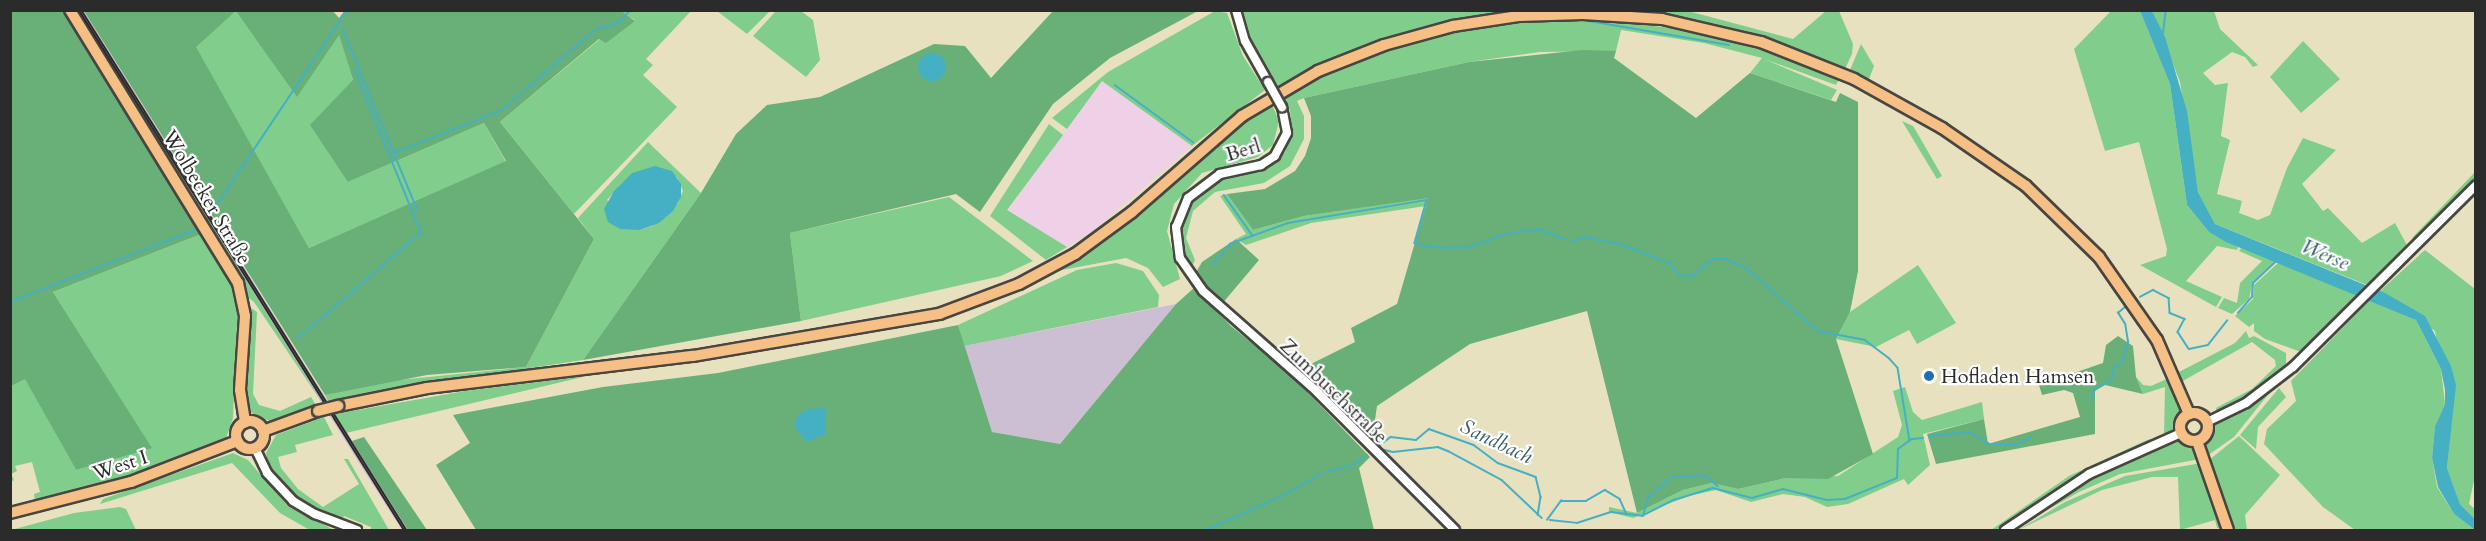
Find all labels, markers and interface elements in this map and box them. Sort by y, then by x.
street label: Wolbecker Straße [157,125,257,269]
street label: Berl [1223,133,1263,167]
water label: Werse [2298,234,2352,276]
street label: Zumbuschstraße [1275,334,1393,448]
place label: Hofladen Hamsen [1941,364,2094,388]
marker: Hofladen Hamsen [1922,369,1936,383]
water label: Sandbach [1456,414,1536,470]
street label: West I [89,445,151,485]

